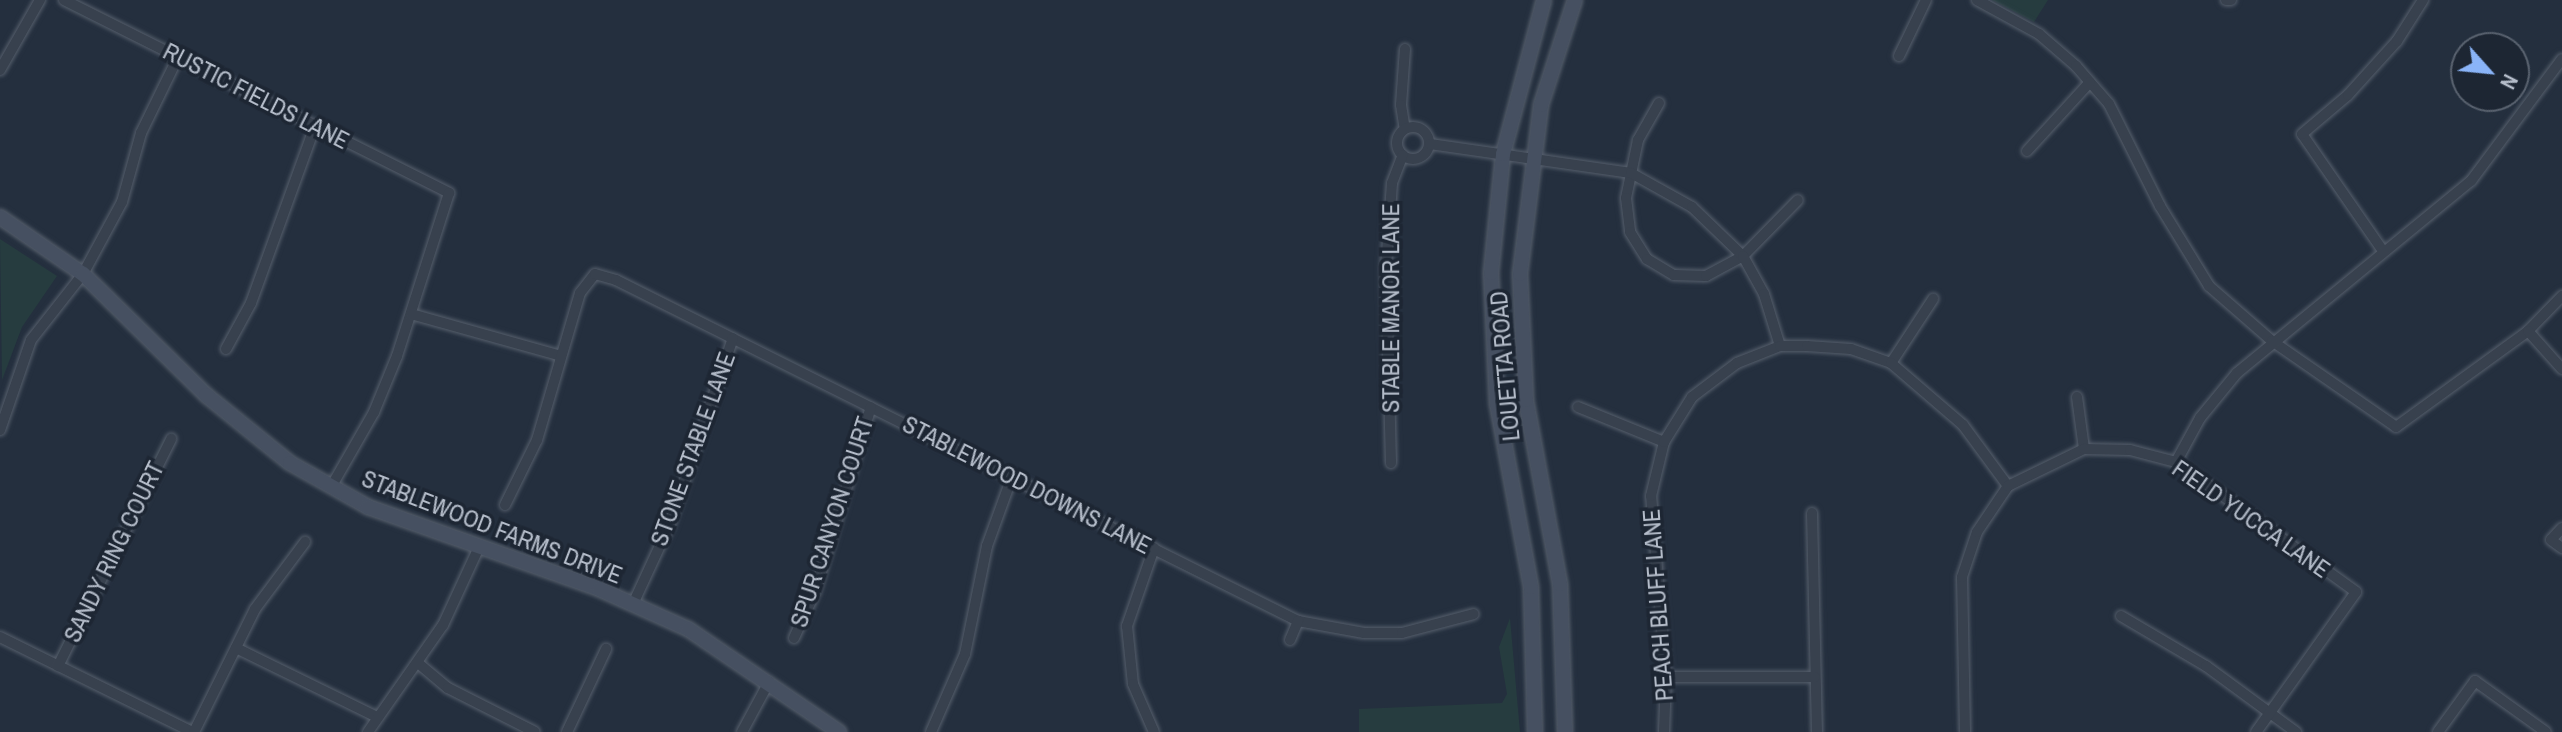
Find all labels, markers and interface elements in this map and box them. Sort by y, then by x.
north arrow [2450,32,2530,112]
street label: RUSTIC FIELDS LANE [158,37,354,155]
text: N [2493,69,2526,95]
street label: STABLE MANOR LANE [1377,203,1405,413]
street label: LOUETTA ROAD [1484,289,1526,443]
street label: STONE STABLE LANE [645,348,741,550]
street label: STABLEWOOD DOWNS LANE [898,410,1156,560]
street label: SPUR CANYON COURT [784,413,880,631]
street label: FIELD YUCCA LANE [2166,454,2336,584]
street label: SANDY RING COURT [58,457,170,647]
street label: STABLEWOOD FARMS DRIVE [358,464,626,590]
street label: PEACH BLUFF LANE [1637,508,1679,702]

